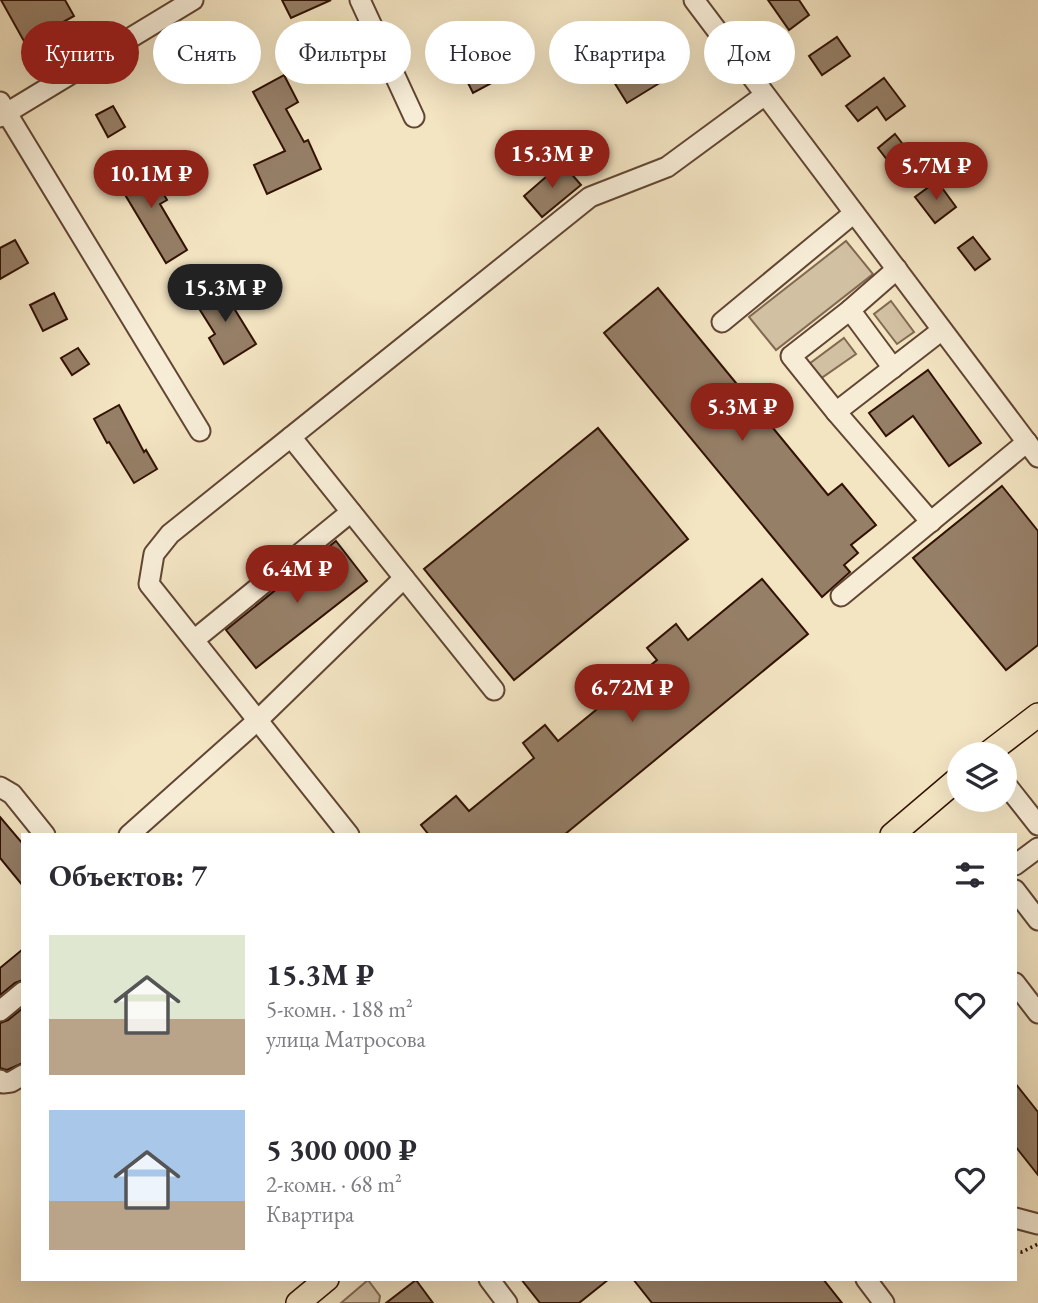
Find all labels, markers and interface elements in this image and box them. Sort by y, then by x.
chip: Купить [21,21,139,84]
chip: Снять [153,21,261,84]
chip: Фильтры [275,21,411,84]
chip: Новое [425,21,535,84]
chip: Квартира [549,21,690,84]
chip: Дом [704,21,795,84]
pin: 15.3M ₽ [487,130,617,190]
text: 15.3M ₽ [511,138,593,168]
pin: 5.7M ₽ [879,142,993,202]
pin: 10.1M ₽ [86,150,216,210]
text: 5.7M ₽ [901,150,971,180]
text: 10.1M ₽ [110,158,192,188]
pin: 15.3M ₽ [160,264,290,324]
text: 15.3M ₽ [184,272,266,302]
pin: 5.3M ₽ [685,384,799,443]
text: 5.3M ₽ [707,391,777,421]
pin: 6.4M ₽ [240,546,354,605]
text: 6.4M ₽ [262,553,332,583]
pin: 6.72M ₽ [567,664,697,724]
text: 6.72M ₽ [591,672,673,702]
map controls [947,742,1017,812]
button: layers [947,742,1017,812]
text: Объектов: 7 [49,856,207,895]
icon: filters [951,856,989,894]
text: 15.3M ₽ [266,955,374,994]
icon: home [105,963,189,1047]
icon: heart [951,986,989,1024]
text: 5-комн. · 188 m² [266,994,413,1024]
text: улица Матросова [266,1024,426,1054]
text: 5 300 000 ₽ [266,1130,417,1169]
icon: home [105,1138,189,1222]
icon: heart [951,1161,989,1199]
text: 2-комн. · 68 m² [266,1169,402,1199]
text: Квартира [266,1199,354,1229]

